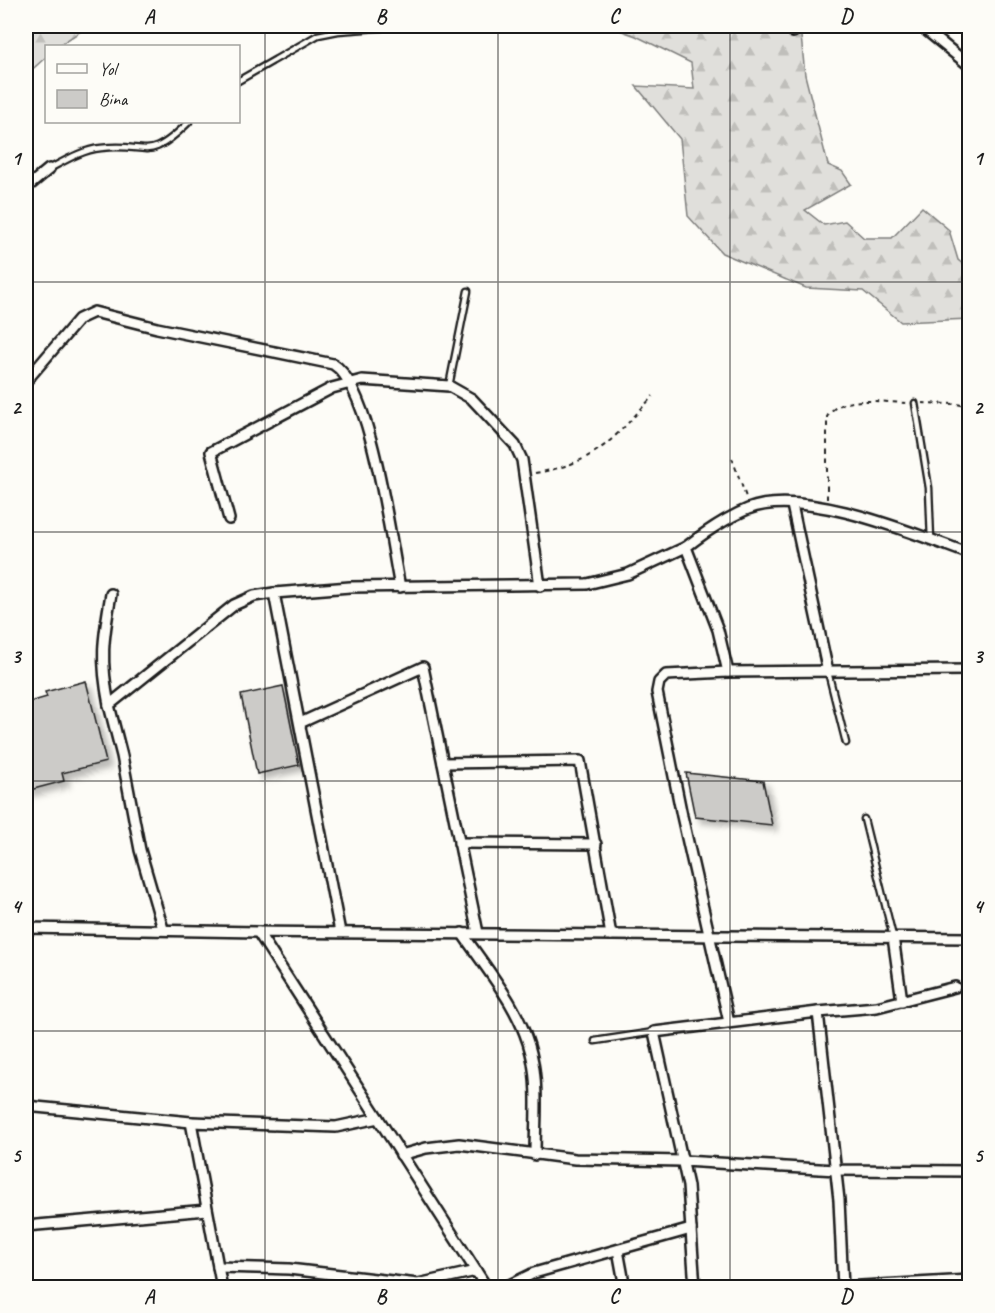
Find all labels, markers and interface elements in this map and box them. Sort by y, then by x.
text: A [144,4,156,29]
text: B [376,4,388,29]
text: C [609,4,621,29]
text: D [840,4,854,29]
legend [45,45,240,123]
text: Yol [99,58,119,80]
text: Bina [99,88,129,110]
text: 1 [12,146,23,171]
text: 1 [974,146,985,171]
text: 2 [12,395,23,420]
text: 2 [974,395,985,420]
text: 3 [12,644,23,669]
text: 3 [974,644,985,669]
text: 4 [12,894,24,919]
text: 4 [974,894,986,919]
text: 5 [12,1143,23,1168]
text: 5 [974,1143,985,1168]
text: A [144,1284,156,1309]
text: B [376,1284,388,1309]
text: C [609,1284,621,1309]
text: D [840,1284,854,1309]

